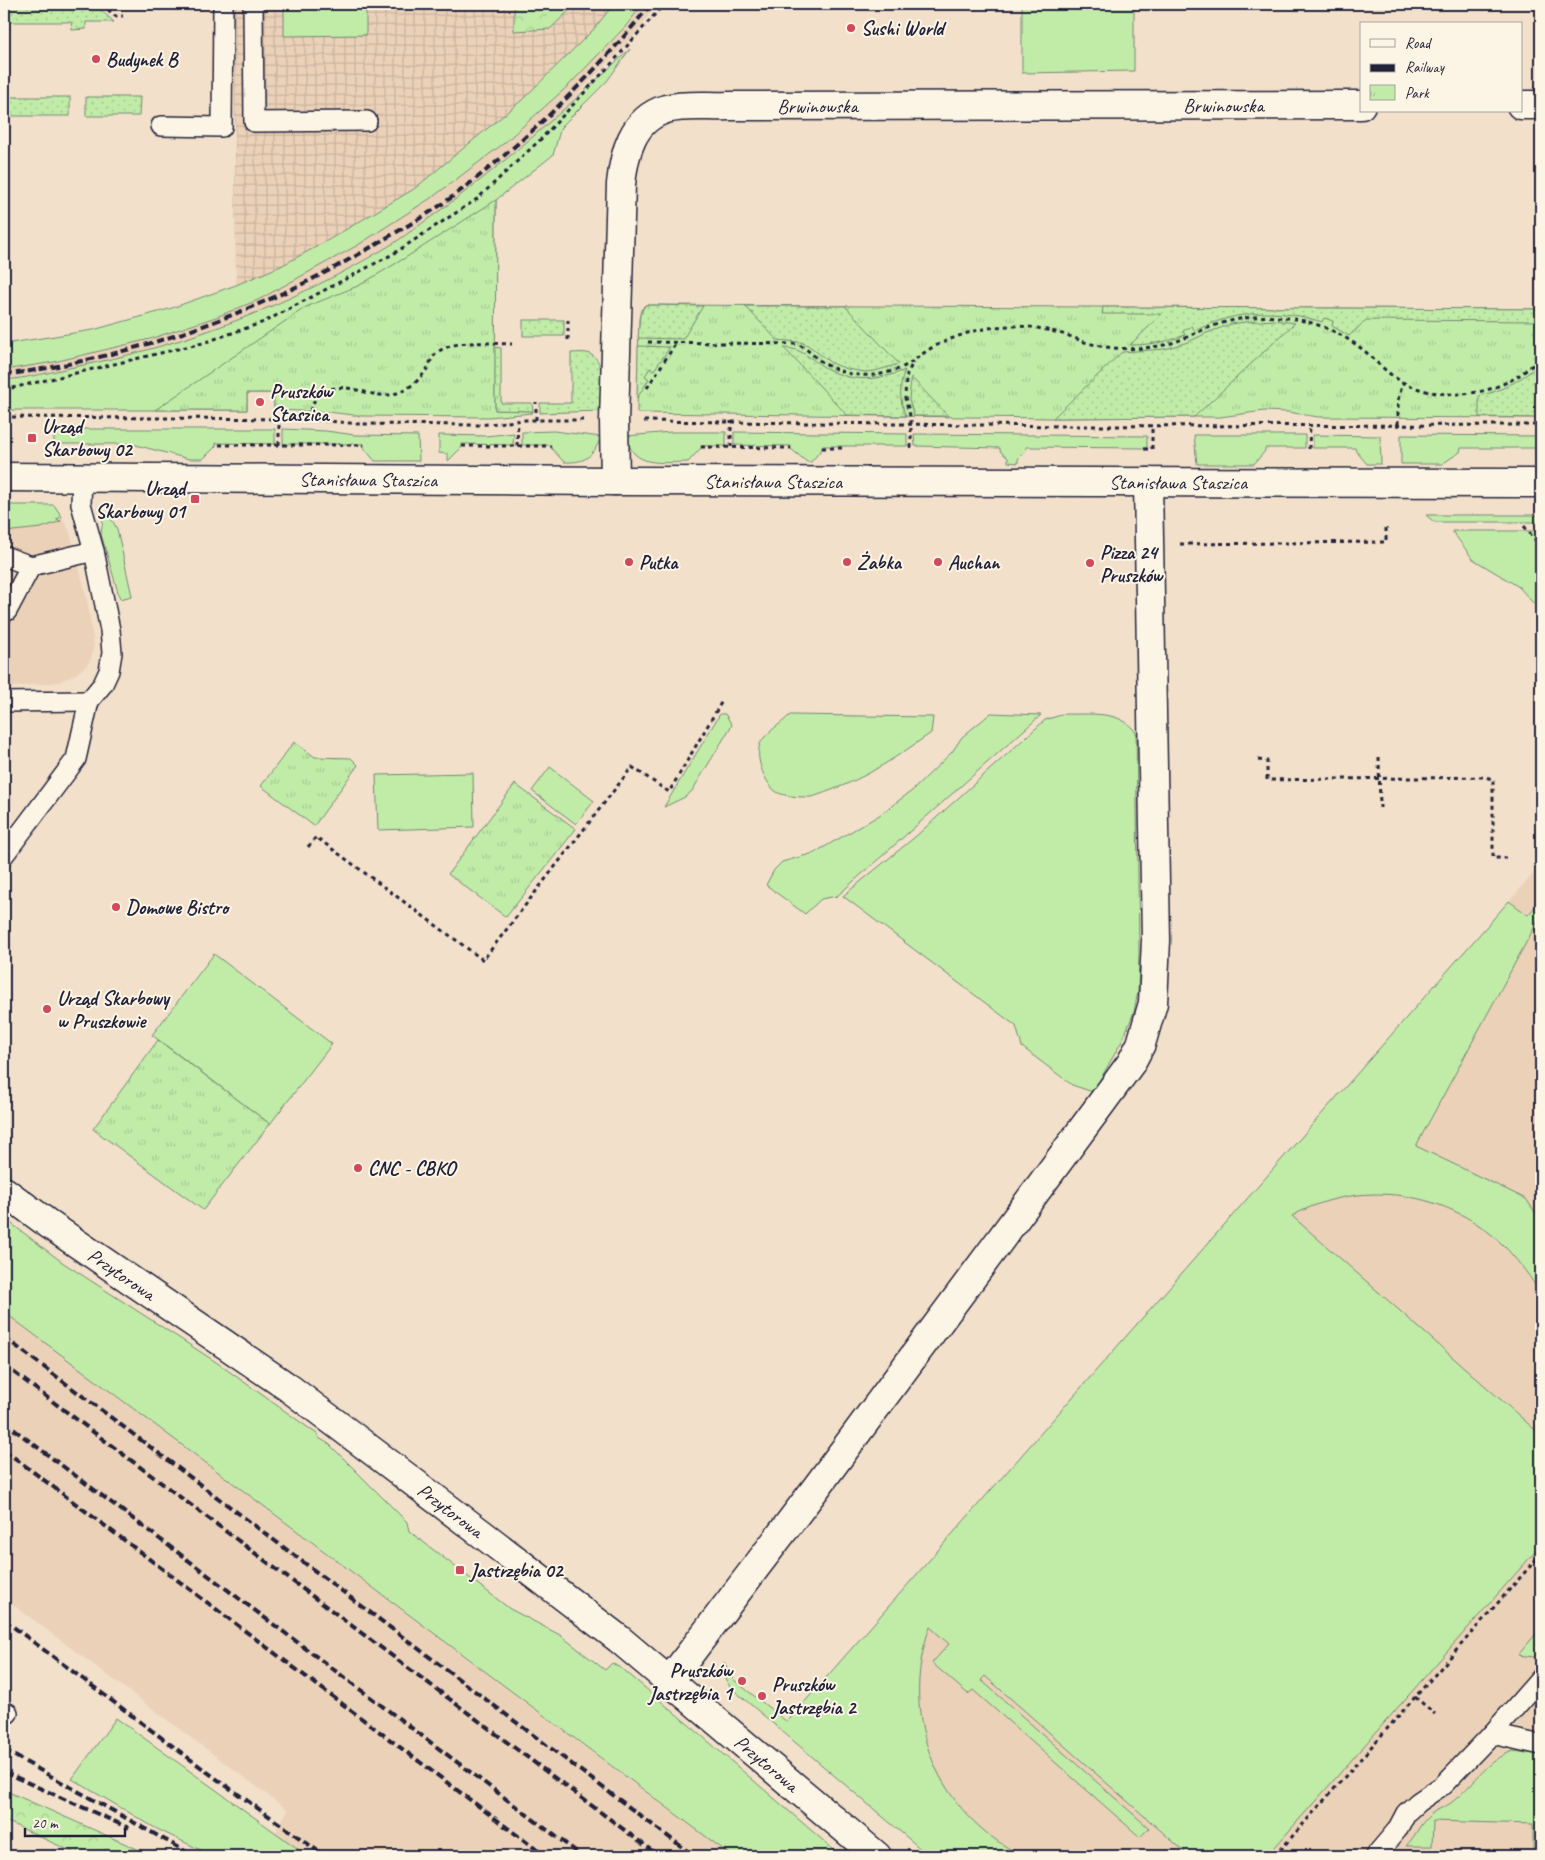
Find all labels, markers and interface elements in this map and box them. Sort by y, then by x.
place label: Sushi World [861,16,947,41]
marker: Sushi World [845,22,857,34]
legend [1360,22,1522,112]
text: Road [1405,34,1432,53]
place label: Budynek B [106,47,179,73]
marker: Budynek B [90,53,102,65]
text: Railway [1405,58,1446,77]
text: Park [1405,84,1430,103]
street label: Brwinowska [1183,93,1265,118]
street label: Brwinowska [777,94,859,119]
place label: Pruszków Staszica [270,379,334,427]
marker: Pruszków Staszica [254,396,266,408]
place label: Urząd Skarbowy 02 [42,414,134,463]
marker: Urząd Skarbowy 02 [26,432,38,444]
street label: Stanisława Staszica [299,467,439,493]
street label: Stanisława Staszica [704,469,844,494]
street label: Stanisława Staszica [1109,470,1249,495]
place label: Urząd Skarbowy 01 [95,476,189,525]
marker: Urząd Skarbowy 01 [189,493,201,505]
place label: Pizza 24 Pruszków [1100,540,1164,588]
place label: Putka [639,550,679,575]
place label: Żabka [857,550,903,575]
place label: Auchan [948,550,1001,575]
marker: Putka [623,556,635,568]
marker: Żabka [841,556,853,568]
marker: Auchan [932,556,944,568]
marker: Pizza 24 Pruszków [1084,557,1096,569]
place label: Domowe Bistro [126,895,230,920]
marker: Domowe Bistro [110,901,122,913]
place label: Urząd Skarbowy w Pruszkowie [57,986,171,1034]
marker: Urząd Skarbowy w Pruszkowie [41,1003,53,1015]
place label: CNC - CBKO [368,1156,458,1181]
marker: CNC - CBKO [352,1162,364,1174]
street label: Przytorowa [83,1243,161,1307]
street label: Przytorowa [412,1478,490,1545]
place label: Jastrzębia 02 [468,1558,564,1583]
marker: Jastrzębia 02 [454,1564,466,1576]
place label: Pruszków Jastrzębia 1 [647,1658,734,1706]
place label: Pruszków Jastrzębia 2 [770,1672,857,1720]
marker: Pruszków Jastrzębia 1 [736,1675,748,1687]
marker: Pruszków Jastrzębia 2 [756,1690,768,1702]
street label: Przytorowa [729,1729,805,1799]
scale bar [25,1805,125,1837]
text: 20 m [32,1814,59,1833]

